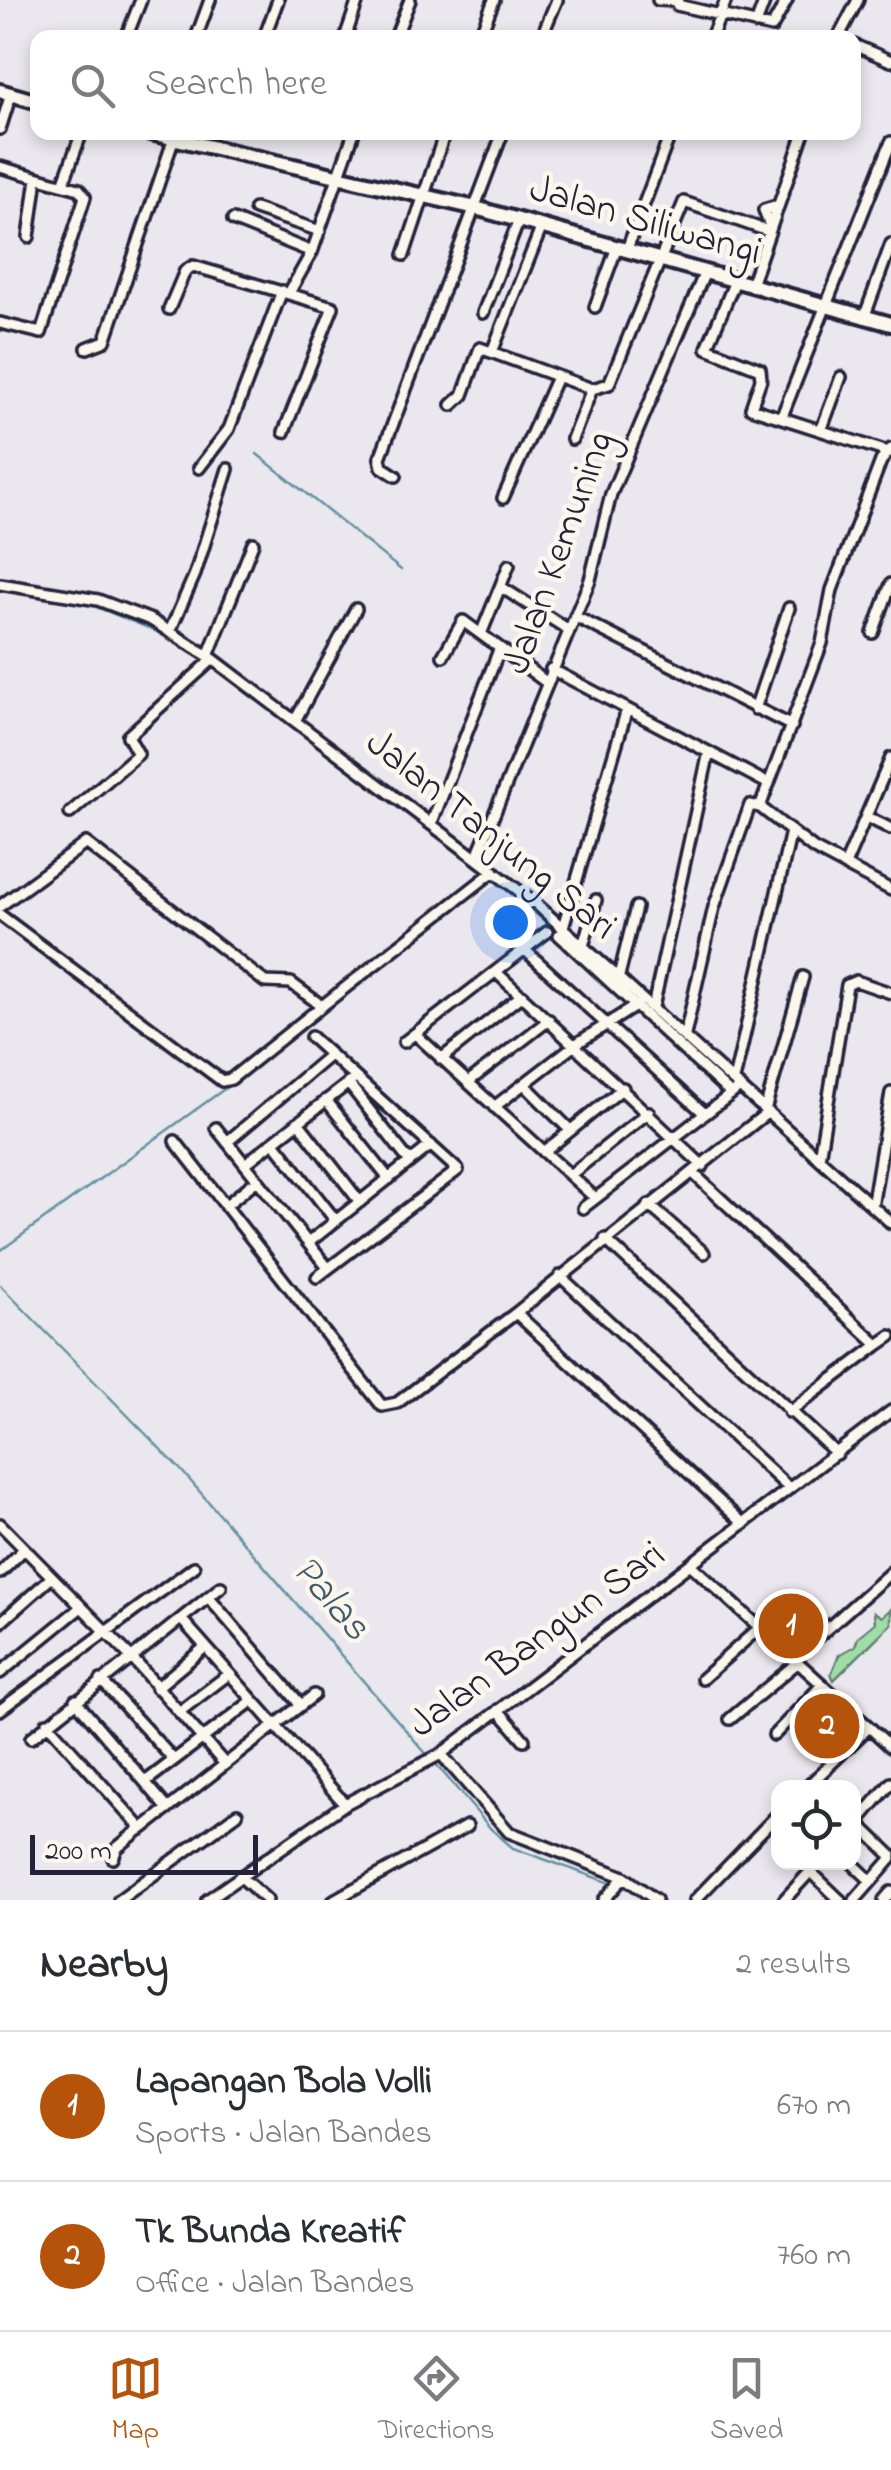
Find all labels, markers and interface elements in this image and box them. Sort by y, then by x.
search box [30,30,861,140]
text: Search here [145,57,327,113]
icon: search [65,58,120,113]
street label: Jalan Siliwangi [522,161,768,283]
street label: Jalan Kemuning [489,423,631,683]
street label: Jalan Tanjung Sari [351,716,629,956]
your location [485,897,536,948]
street label: Jalan Bangun Sari [397,1528,679,1754]
water label: Palas [276,1543,385,1656]
pin: 1 [758,1588,824,1664]
pin: 2 [794,1688,860,1764]
map controls [771,1780,861,1870]
button: locate [771,1780,861,1870]
scale bar [30,1830,258,1874]
text: 200 m [45,1832,112,1873]
text: Nearby [40,1935,168,1996]
text: 2 results [736,1942,851,1989]
text: Lapangan Bola Volli [135,2055,432,2111]
text: 1 [67,2083,78,2130]
text: 670 m [777,2083,851,2130]
text: Sports · Jalan Bandes [135,2111,432,2158]
text: Tk Bunda Kreatif [135,2205,405,2261]
text: 2 [65,2233,80,2280]
text: 760 m [777,2233,851,2280]
text: Office · Jalan Bandes [135,2261,415,2308]
tab: Map [108,2351,163,2452]
tab: Directions [378,2351,495,2452]
tab: Saved [710,2351,783,2452]

